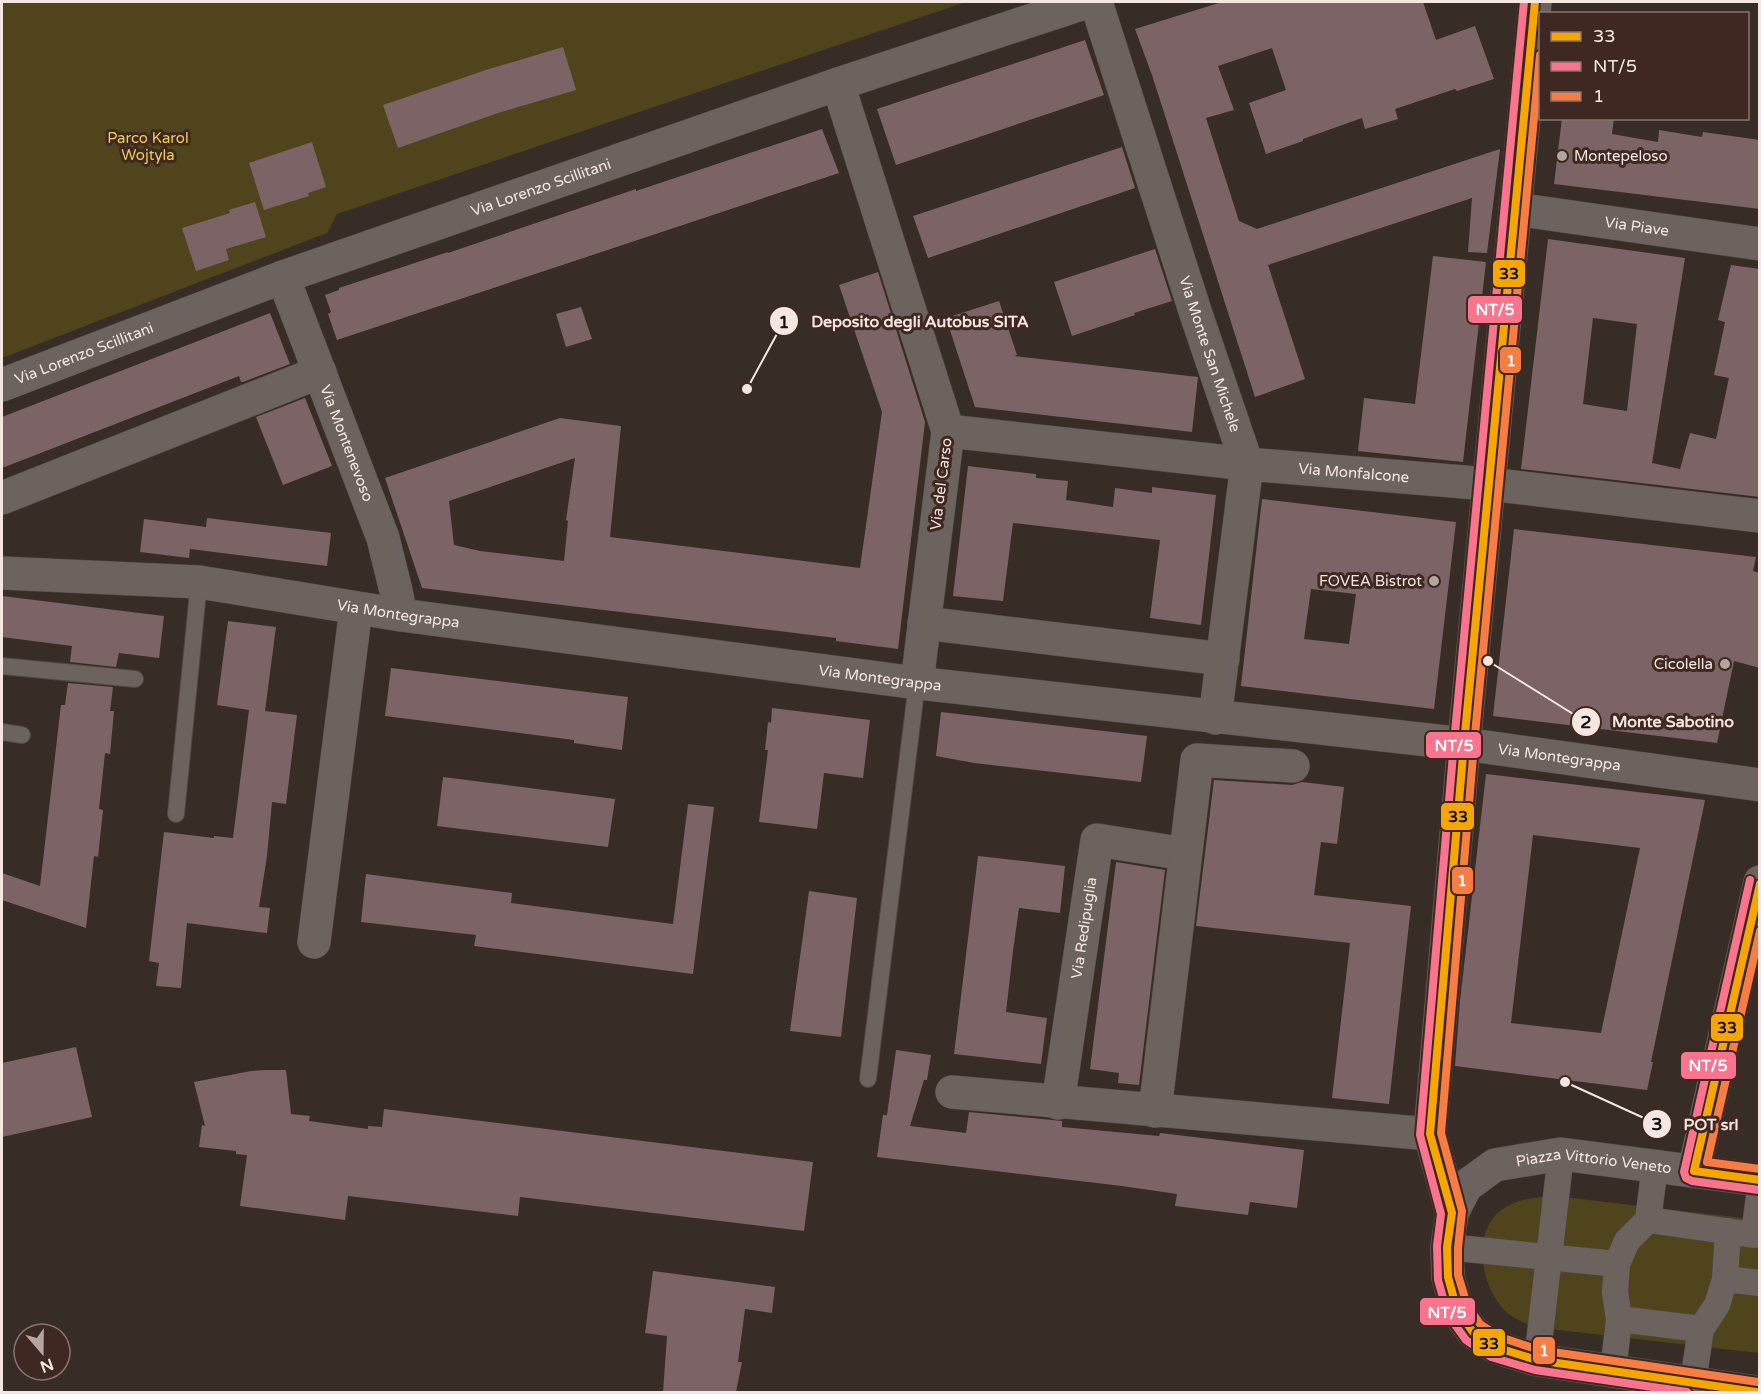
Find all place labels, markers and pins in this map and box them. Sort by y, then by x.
place label: Montepeloso [1574,147,1668,165]
marker: Montepeloso [1555,149,1569,163]
callout: Deposito degli Autobus SITA [769,304,1040,338]
place label: FOVEA Bistrot [1319,572,1422,590]
marker: FOVEA Bistrot [1427,574,1441,588]
place label: Cicolella [1654,655,1713,673]
marker: Cicolella [1718,657,1732,671]
callout: Monte Sabotino [1571,705,1746,739]
callout: POT srl [1642,1107,1751,1141]

